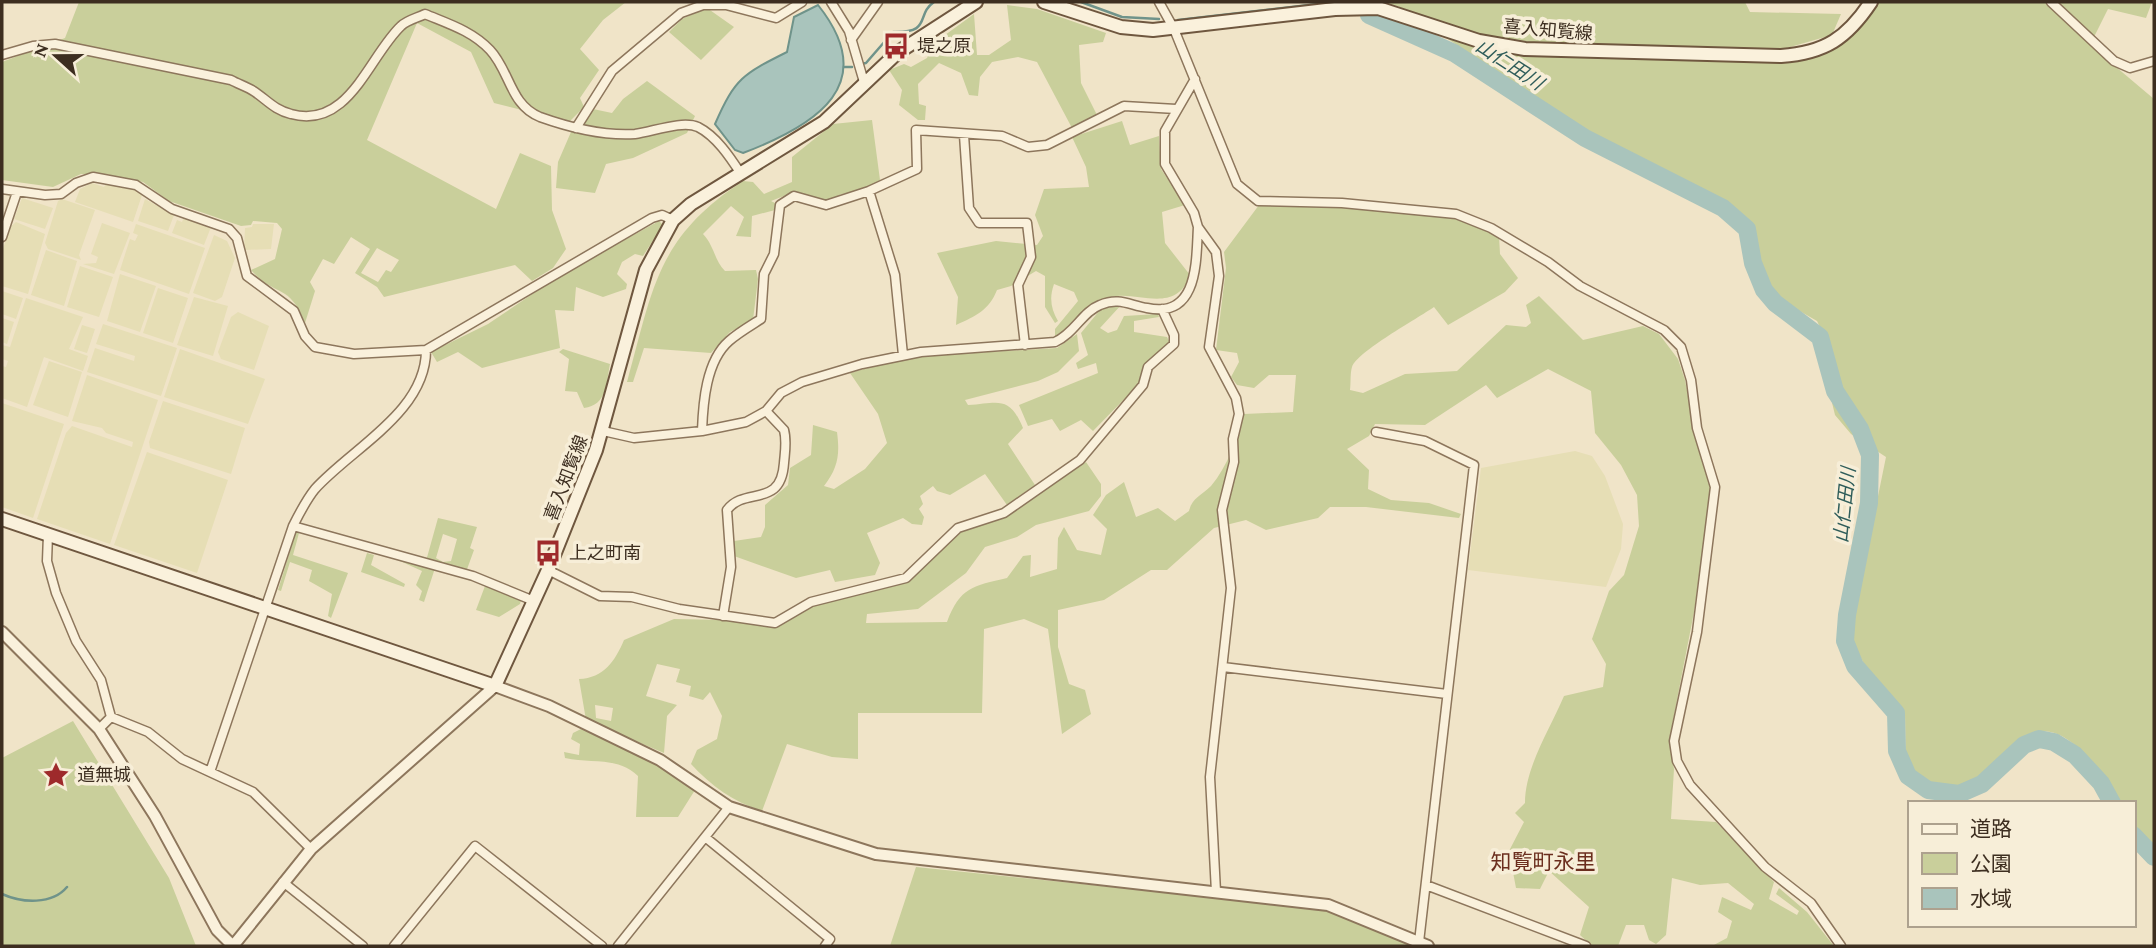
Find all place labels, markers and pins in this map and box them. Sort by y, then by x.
bus stop icon: 堤之原 [881,31,911,61]
place label: 堤之原 [917,36,971,56]
bus stop icon: 上之町南 [533,538,563,568]
place label: 上之町南 [569,543,641,563]
place icon: 道無城 [41,760,71,790]
place label: 道無城 [77,765,131,785]

